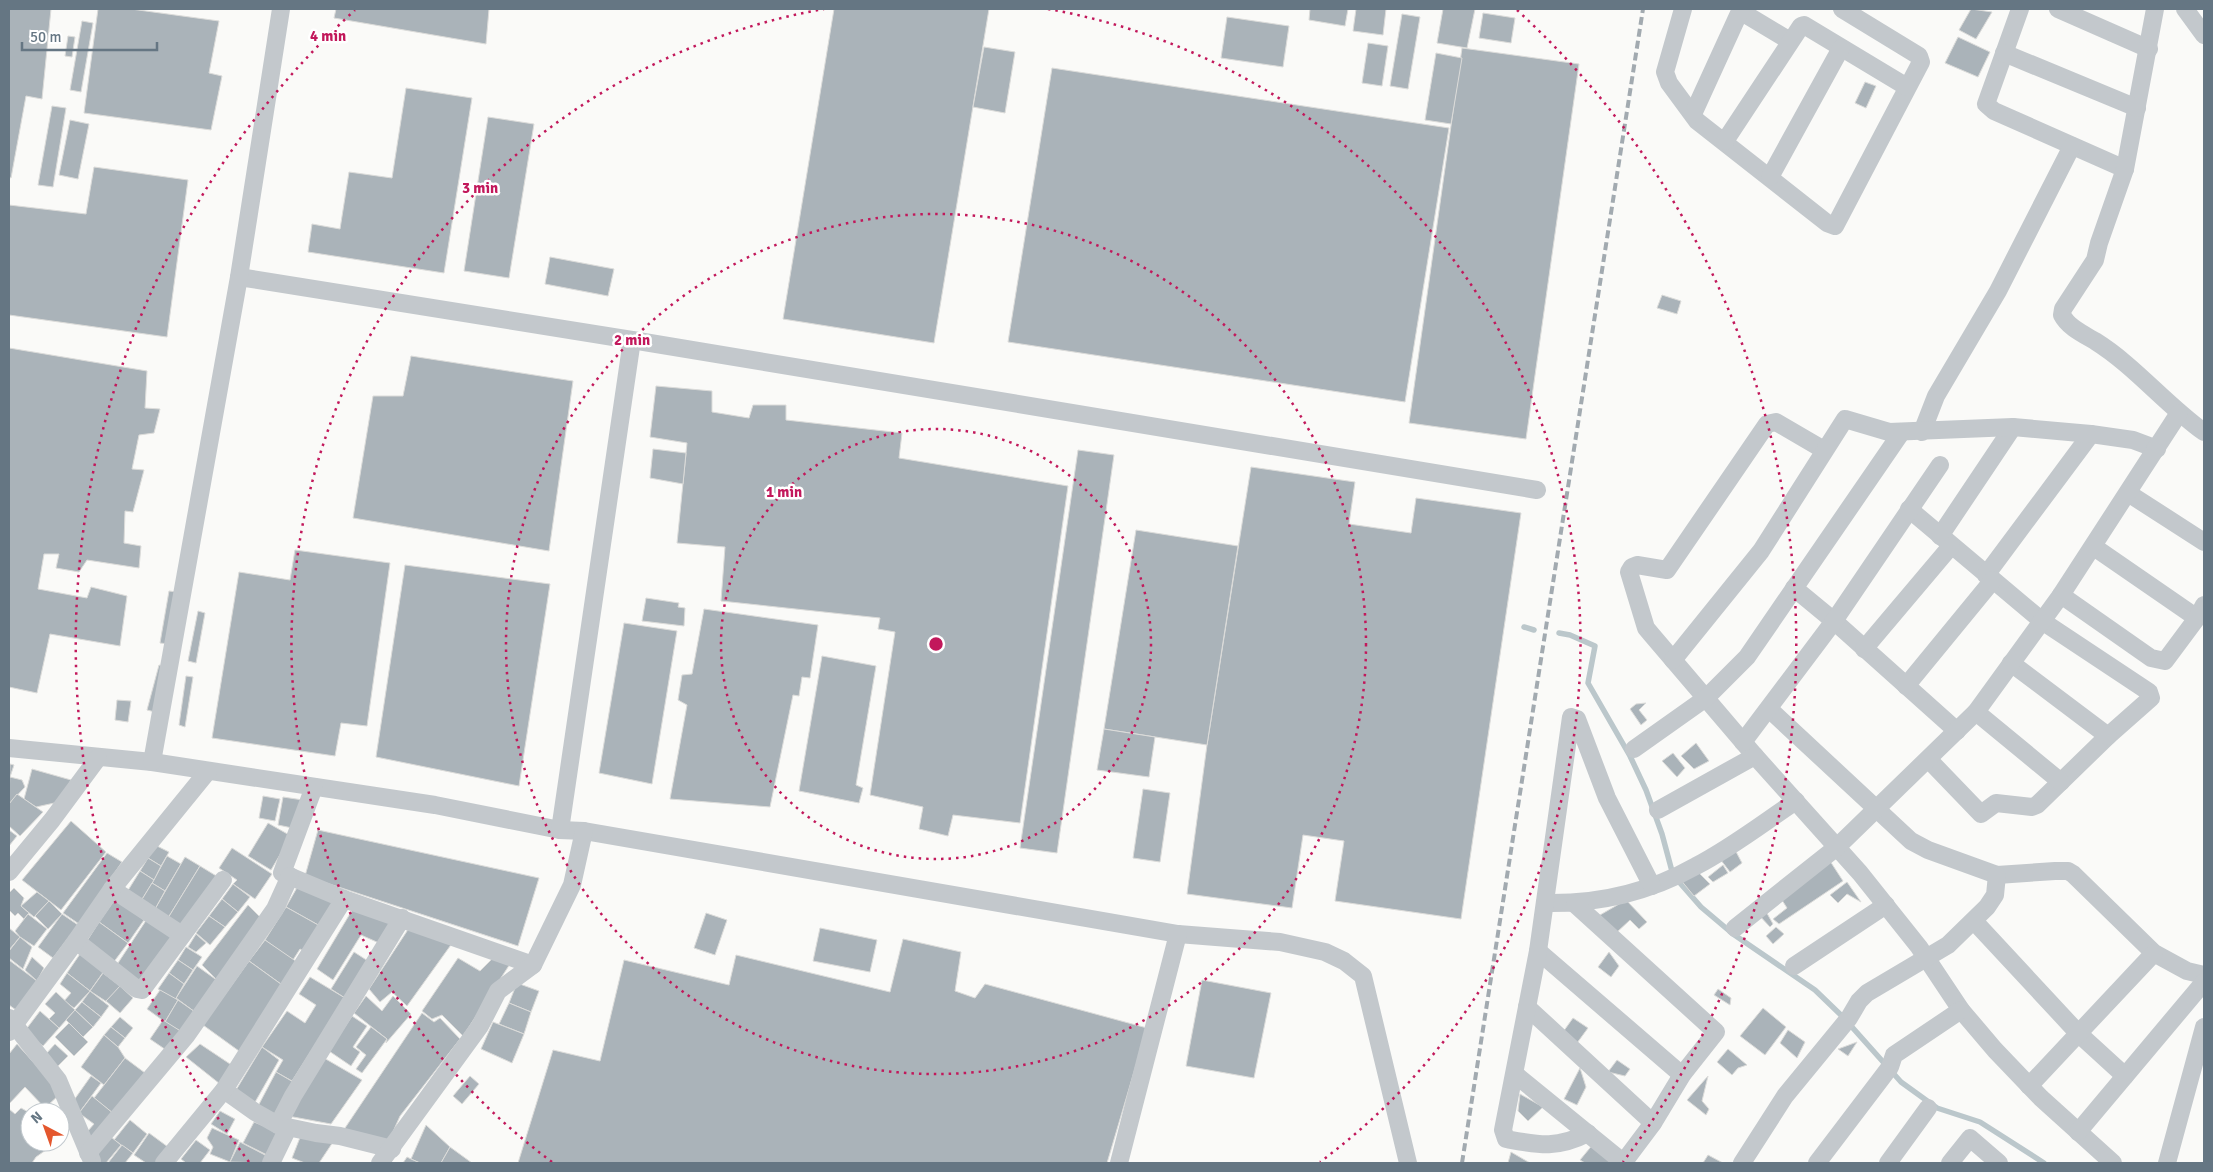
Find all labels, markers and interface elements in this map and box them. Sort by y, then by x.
scale bar [22,20,158,52]
text: 4 min [310,27,346,45]
text: 50 m [30,28,61,46]
text: 3 min [462,179,498,197]
text: 2 min [614,331,650,349]
text: 1 min [766,483,802,501]
centre of rings [927,635,945,653]
north arrow [20,1102,70,1152]
text: N [28,1108,46,1127]

